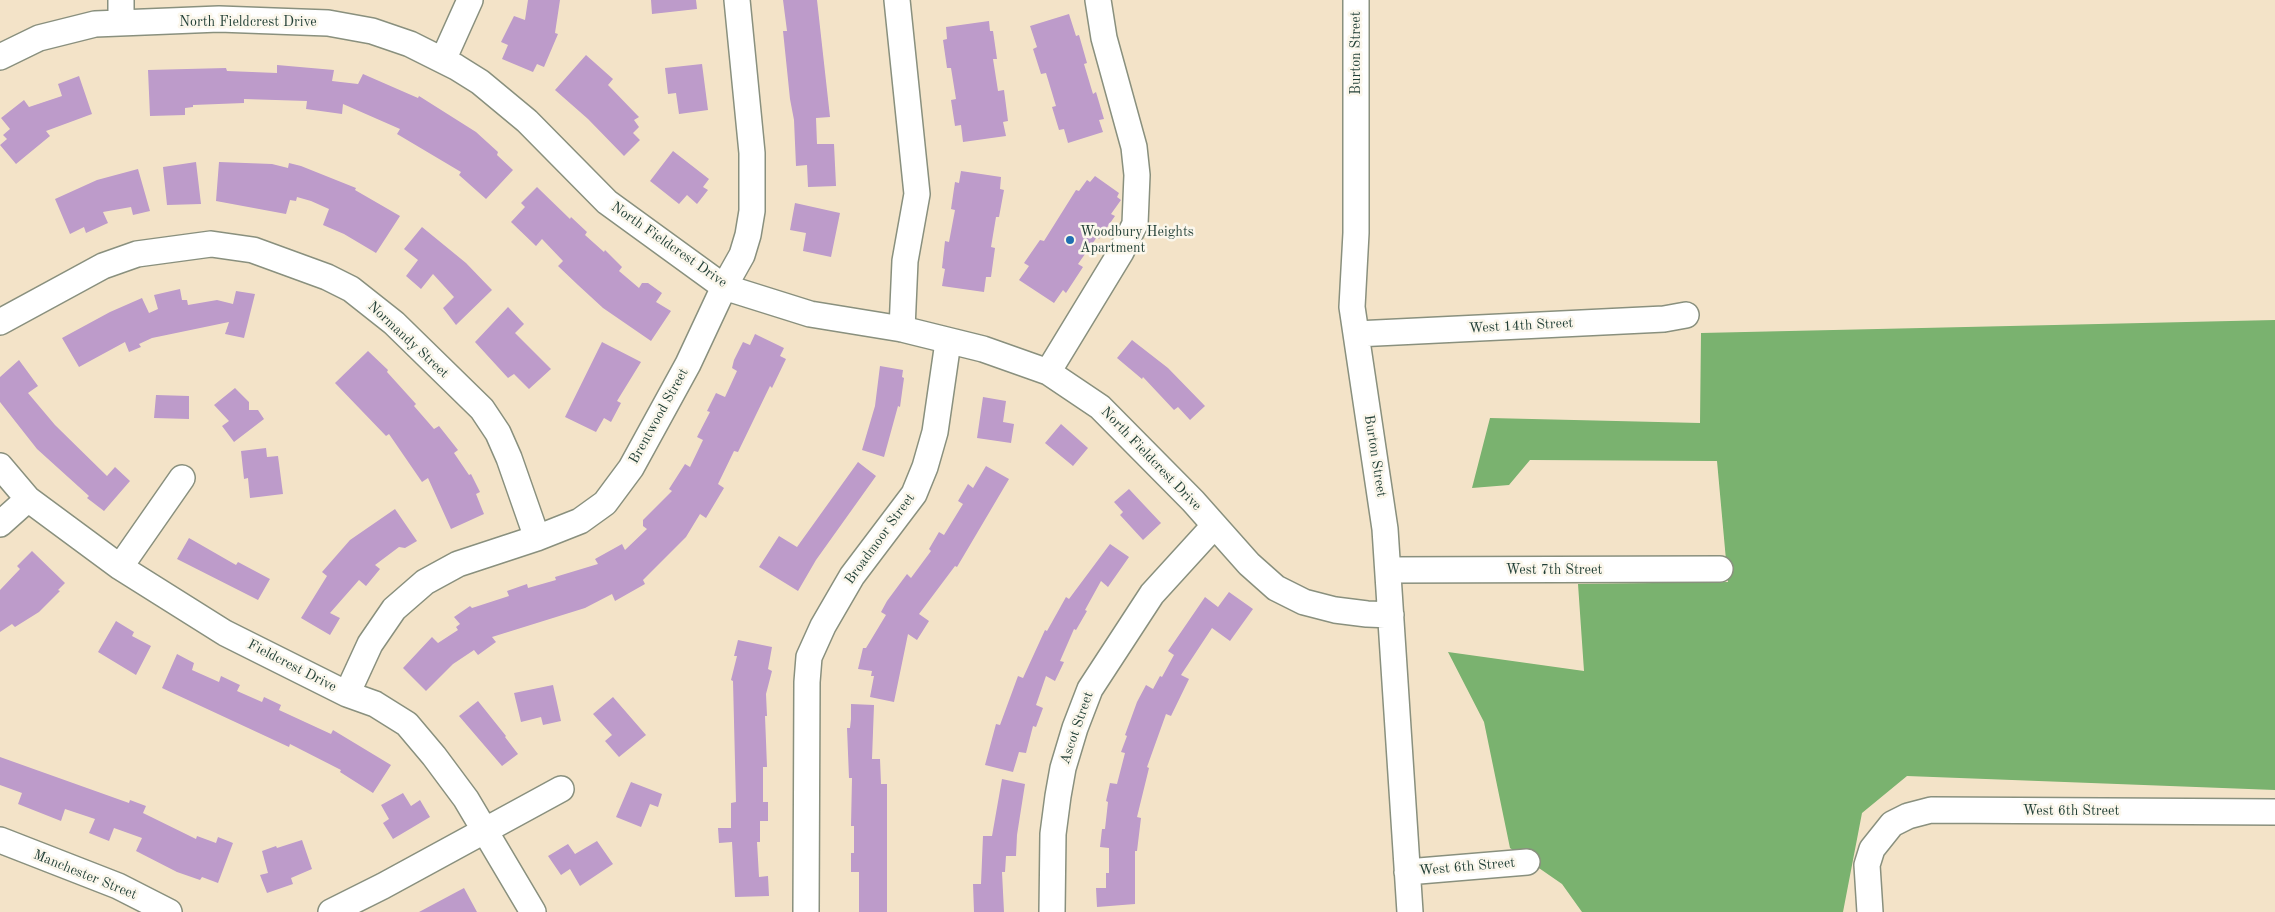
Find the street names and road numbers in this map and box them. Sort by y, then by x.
street label: Burton Street [1348,11,1364,95]
street label: North Fieldcrest Drive [179,14,317,30]
street label: North Fieldcrest Drive [608,199,730,291]
street label: Normandy Street [364,298,452,382]
street label: West 14th Street [1468,315,1574,337]
street label: Brentwood Street [626,365,692,467]
street label: North Fieldcrest Drive [1097,404,1205,514]
street label: Burton Street [1360,414,1390,498]
street label: Broadmoor Street [841,490,919,588]
street label: West 7th Street [1506,562,1602,578]
street label: Fieldcrest Drive [245,636,339,696]
street label: Ascot Street [1057,689,1097,767]
street label: West 6th Street [2023,803,2119,819]
street label: Manchester Street [31,847,139,903]
street label: West 6th Street [1418,854,1516,880]

